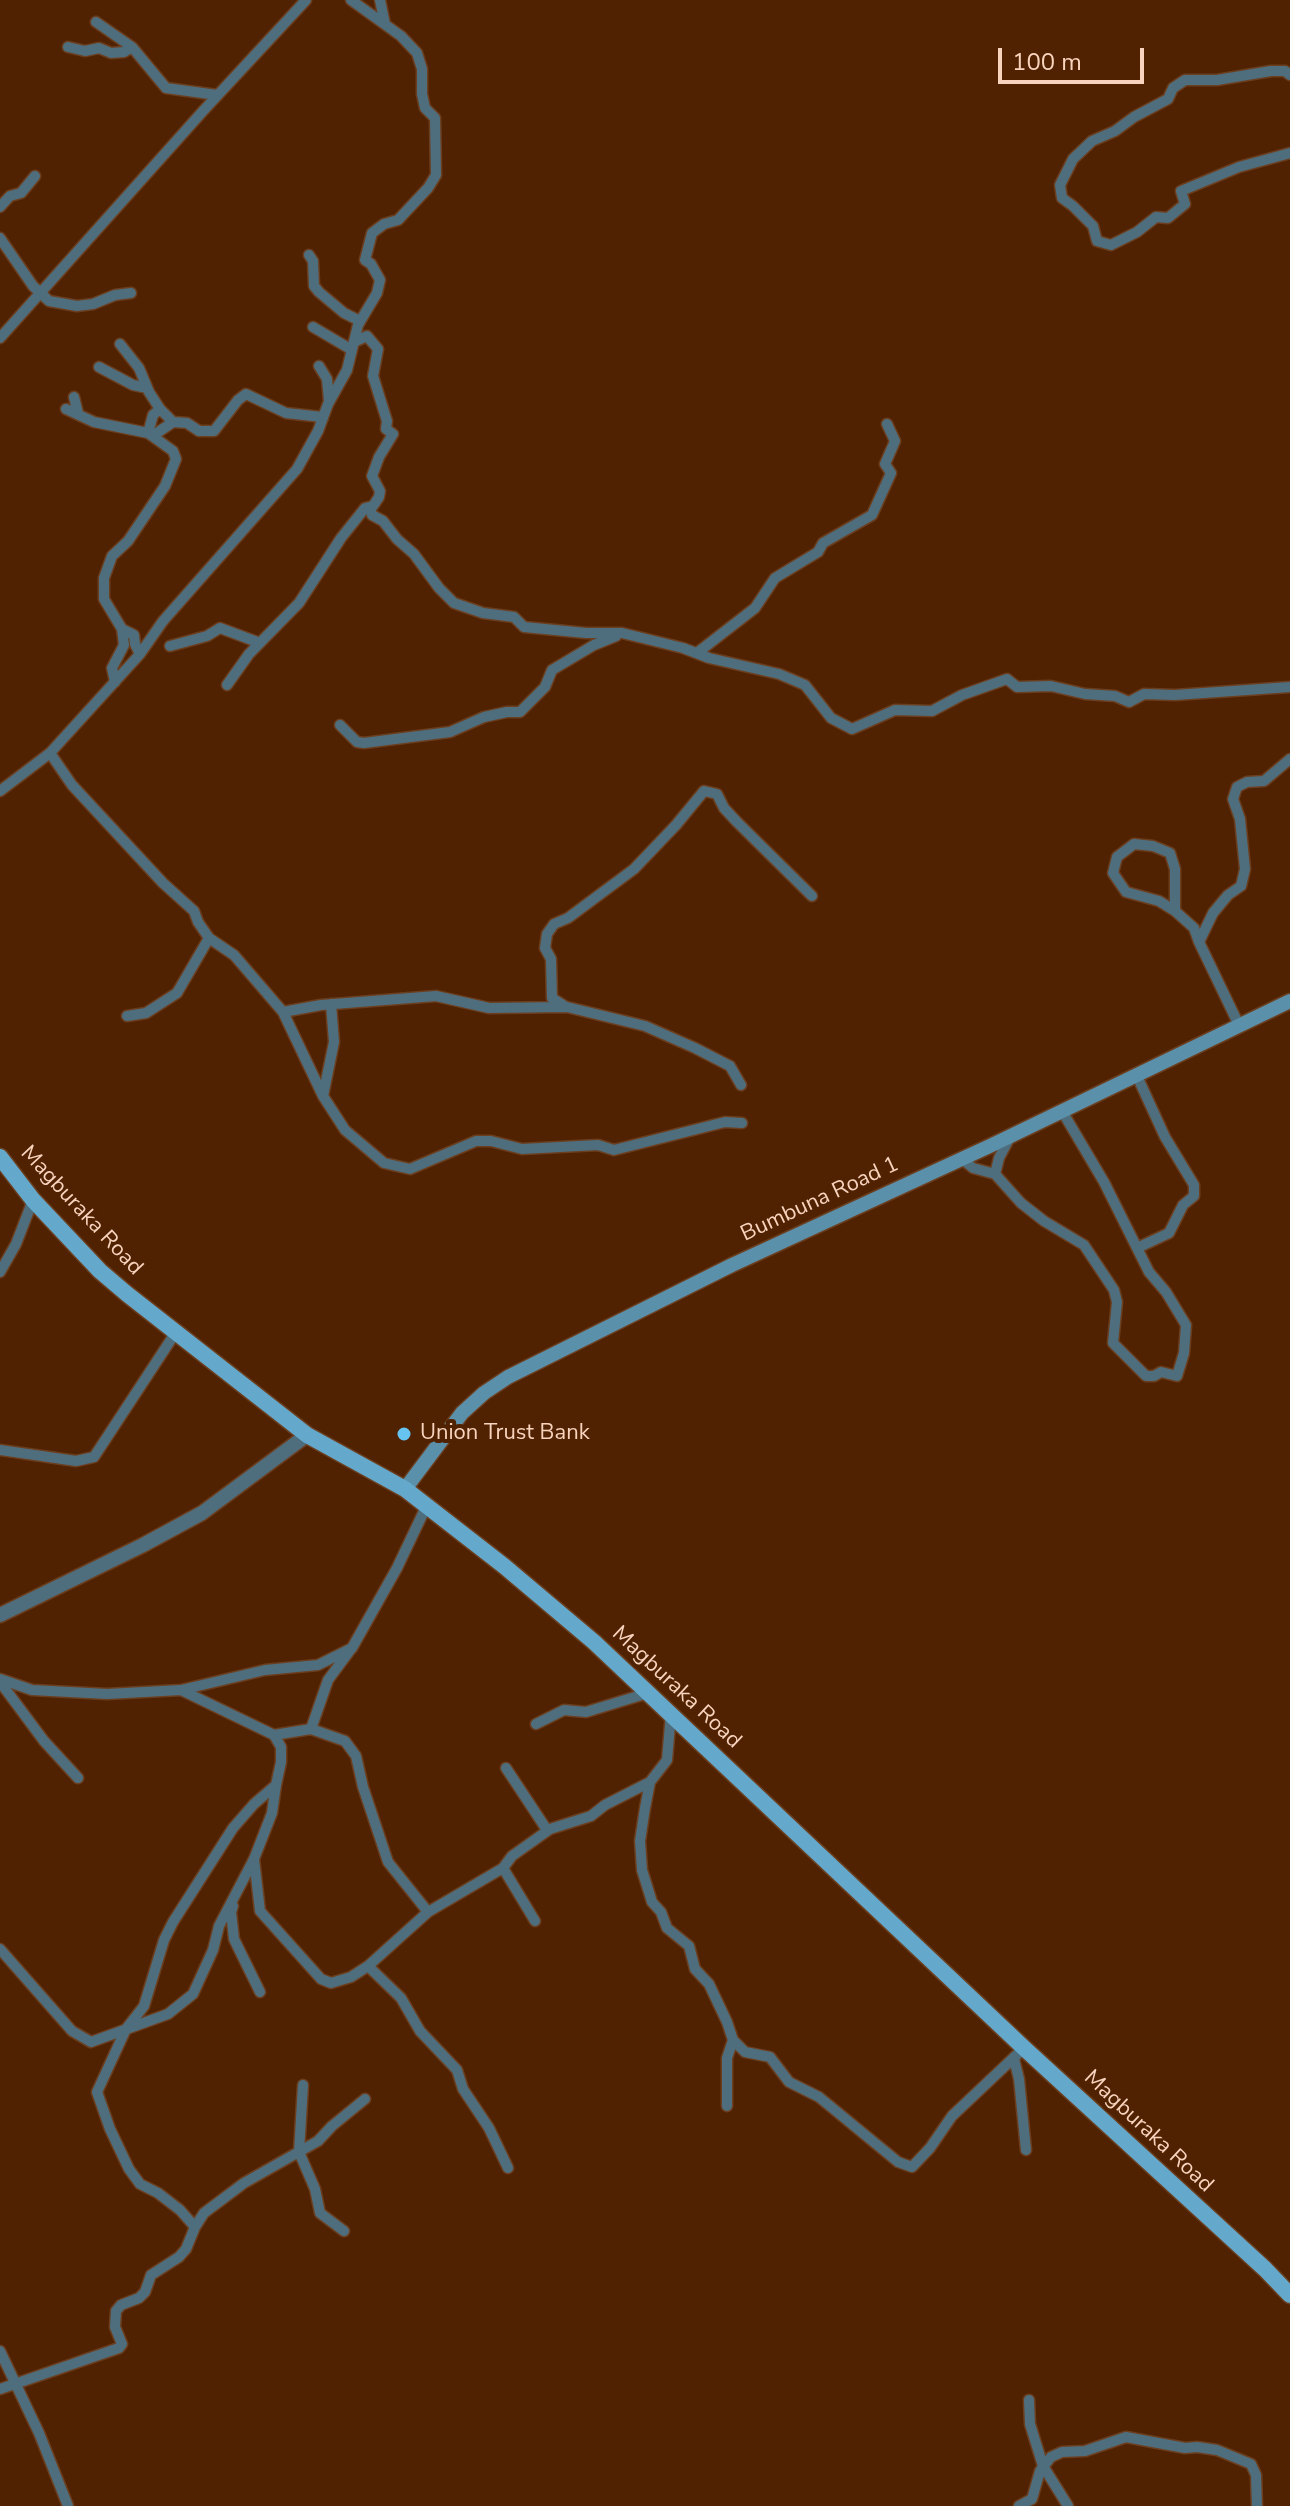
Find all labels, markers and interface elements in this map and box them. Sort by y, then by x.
scale bar [1002,32,1148,82]
text: 100 m [1012,46,1082,78]
street label: Magburaka Road [14,1141,148,1281]
street label: Bumbuna Road 1 [737,1152,903,1248]
place label: Union Trust Bank [420,1421,590,1447]
marker: Union Trust Bank [395,1425,413,1443]
street label: Magburaka Road [606,1621,746,1755]
street label: Magburaka Road [1078,2065,1218,2199]

